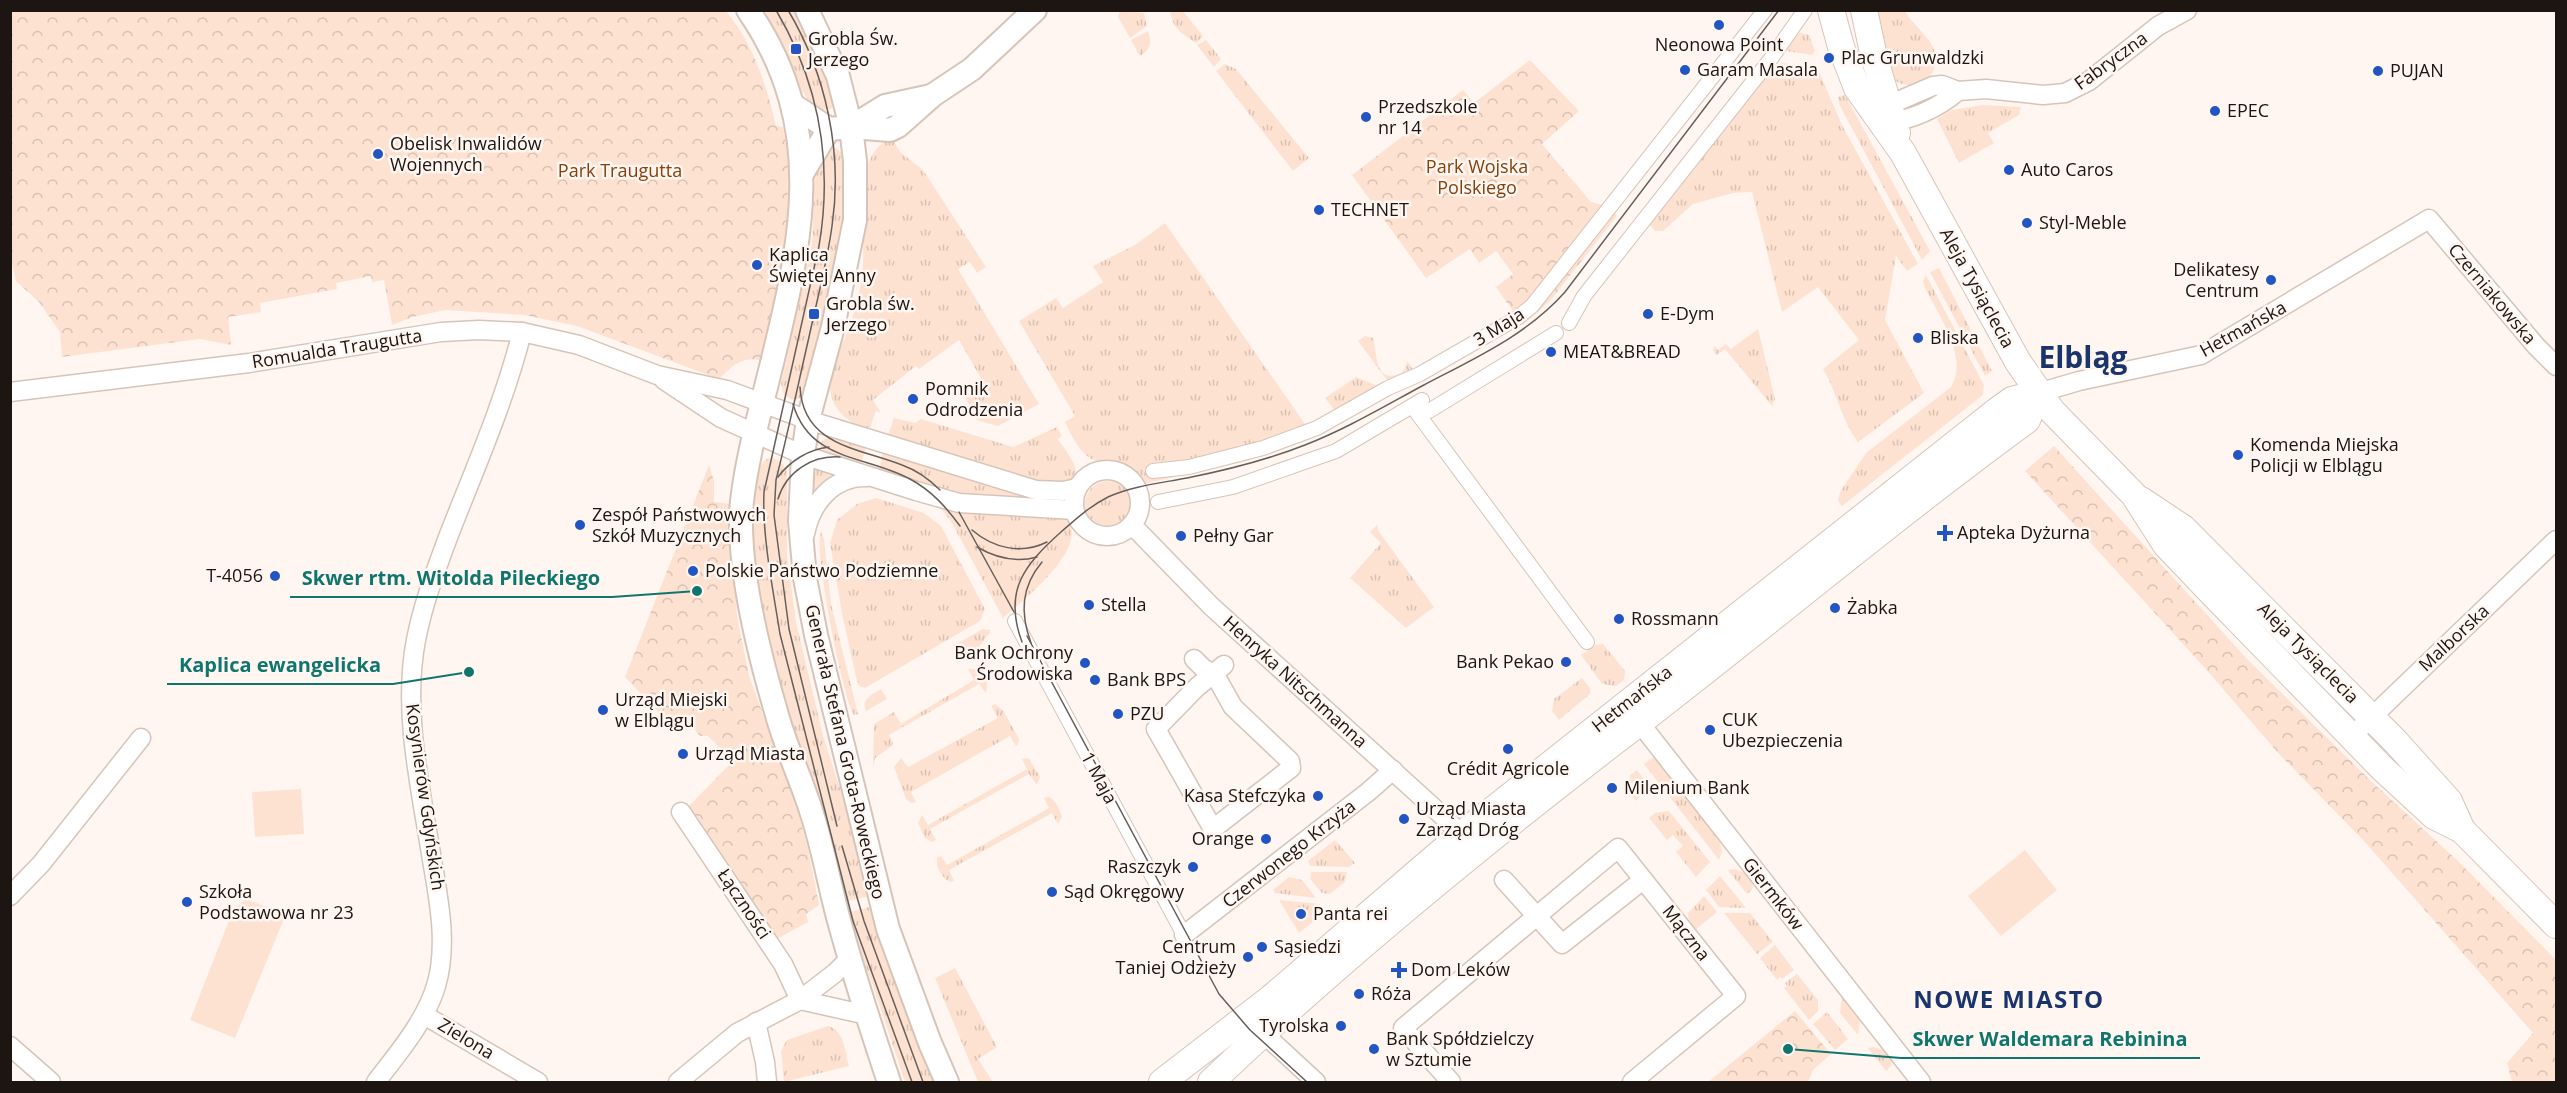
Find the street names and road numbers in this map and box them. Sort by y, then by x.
street label: Fabryczna [2069,26,2152,95]
street label: Aleja Tysiąclecia [1935,223,2021,352]
street label: Czerniakowska [2443,238,2542,349]
street label: Hetmańska [2195,294,2290,362]
street label: 3 Maja [1468,301,1528,351]
street label: Romualda Traugutta [250,323,424,373]
street label: Aleja Tysiąclecia [2253,597,2364,708]
street label: Malborska [2413,598,2494,676]
street label: Generała Stefana Grota-Roweckiego [800,602,892,902]
street label: Henryka Nitschmanna [1218,610,1373,753]
street label: Hetmańska [1586,659,1676,737]
street label: Kosynierów Gdyńskich [401,702,451,892]
street label: 1 Maja [1076,747,1124,808]
street label: Czerwonego Krzyża [1217,794,1360,913]
street label: Giermków [1738,852,1810,935]
street label: Łączności [712,864,777,943]
street label: Mączna [1658,900,1716,965]
street label: Zielona [434,1012,499,1064]

